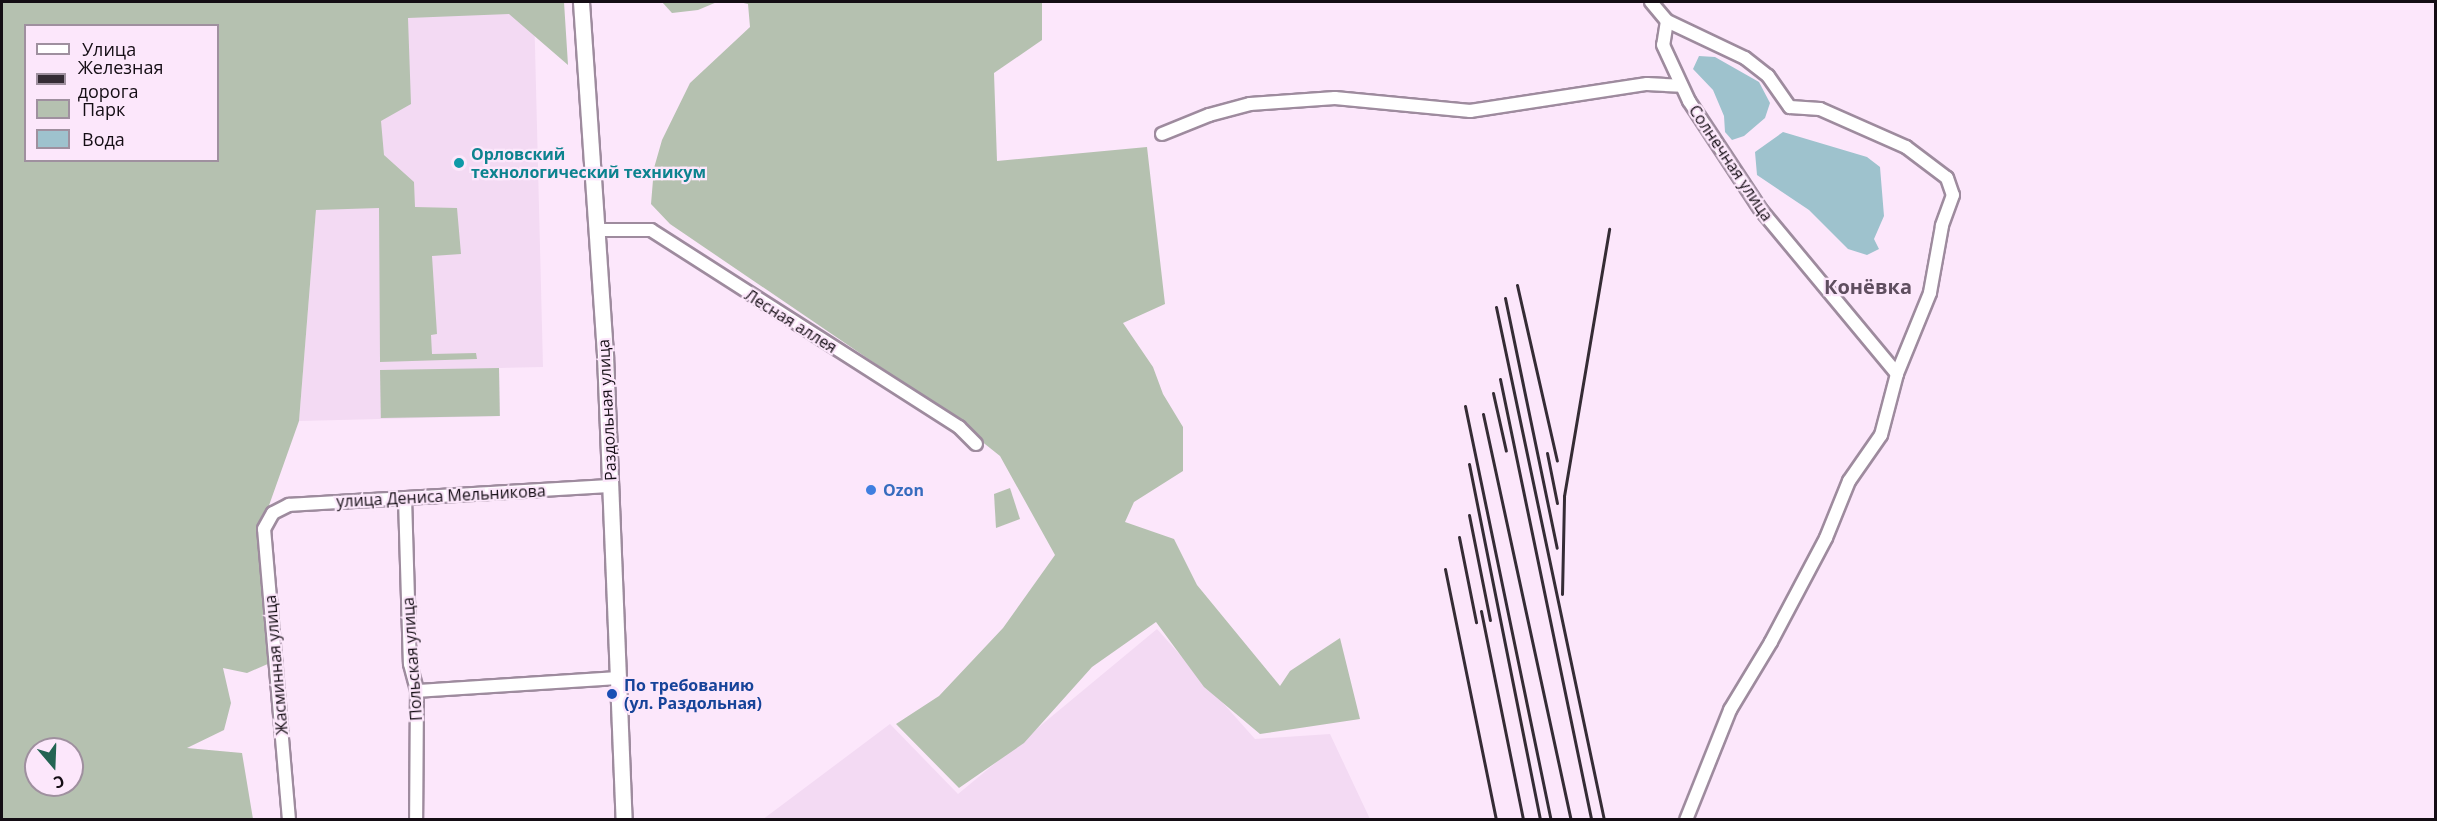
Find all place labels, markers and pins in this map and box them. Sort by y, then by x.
place label: Орловский технологический техникум [471,144,706,182]
marker: Орловский технологический техникум [452,156,466,170]
place label: Ozon [883,480,924,500]
marker: Ozon [864,483,878,497]
place label: По требованию (ул. Раздольная) [624,675,762,713]
marker: По требованию (ул. Раздольная) [605,687,619,701]

